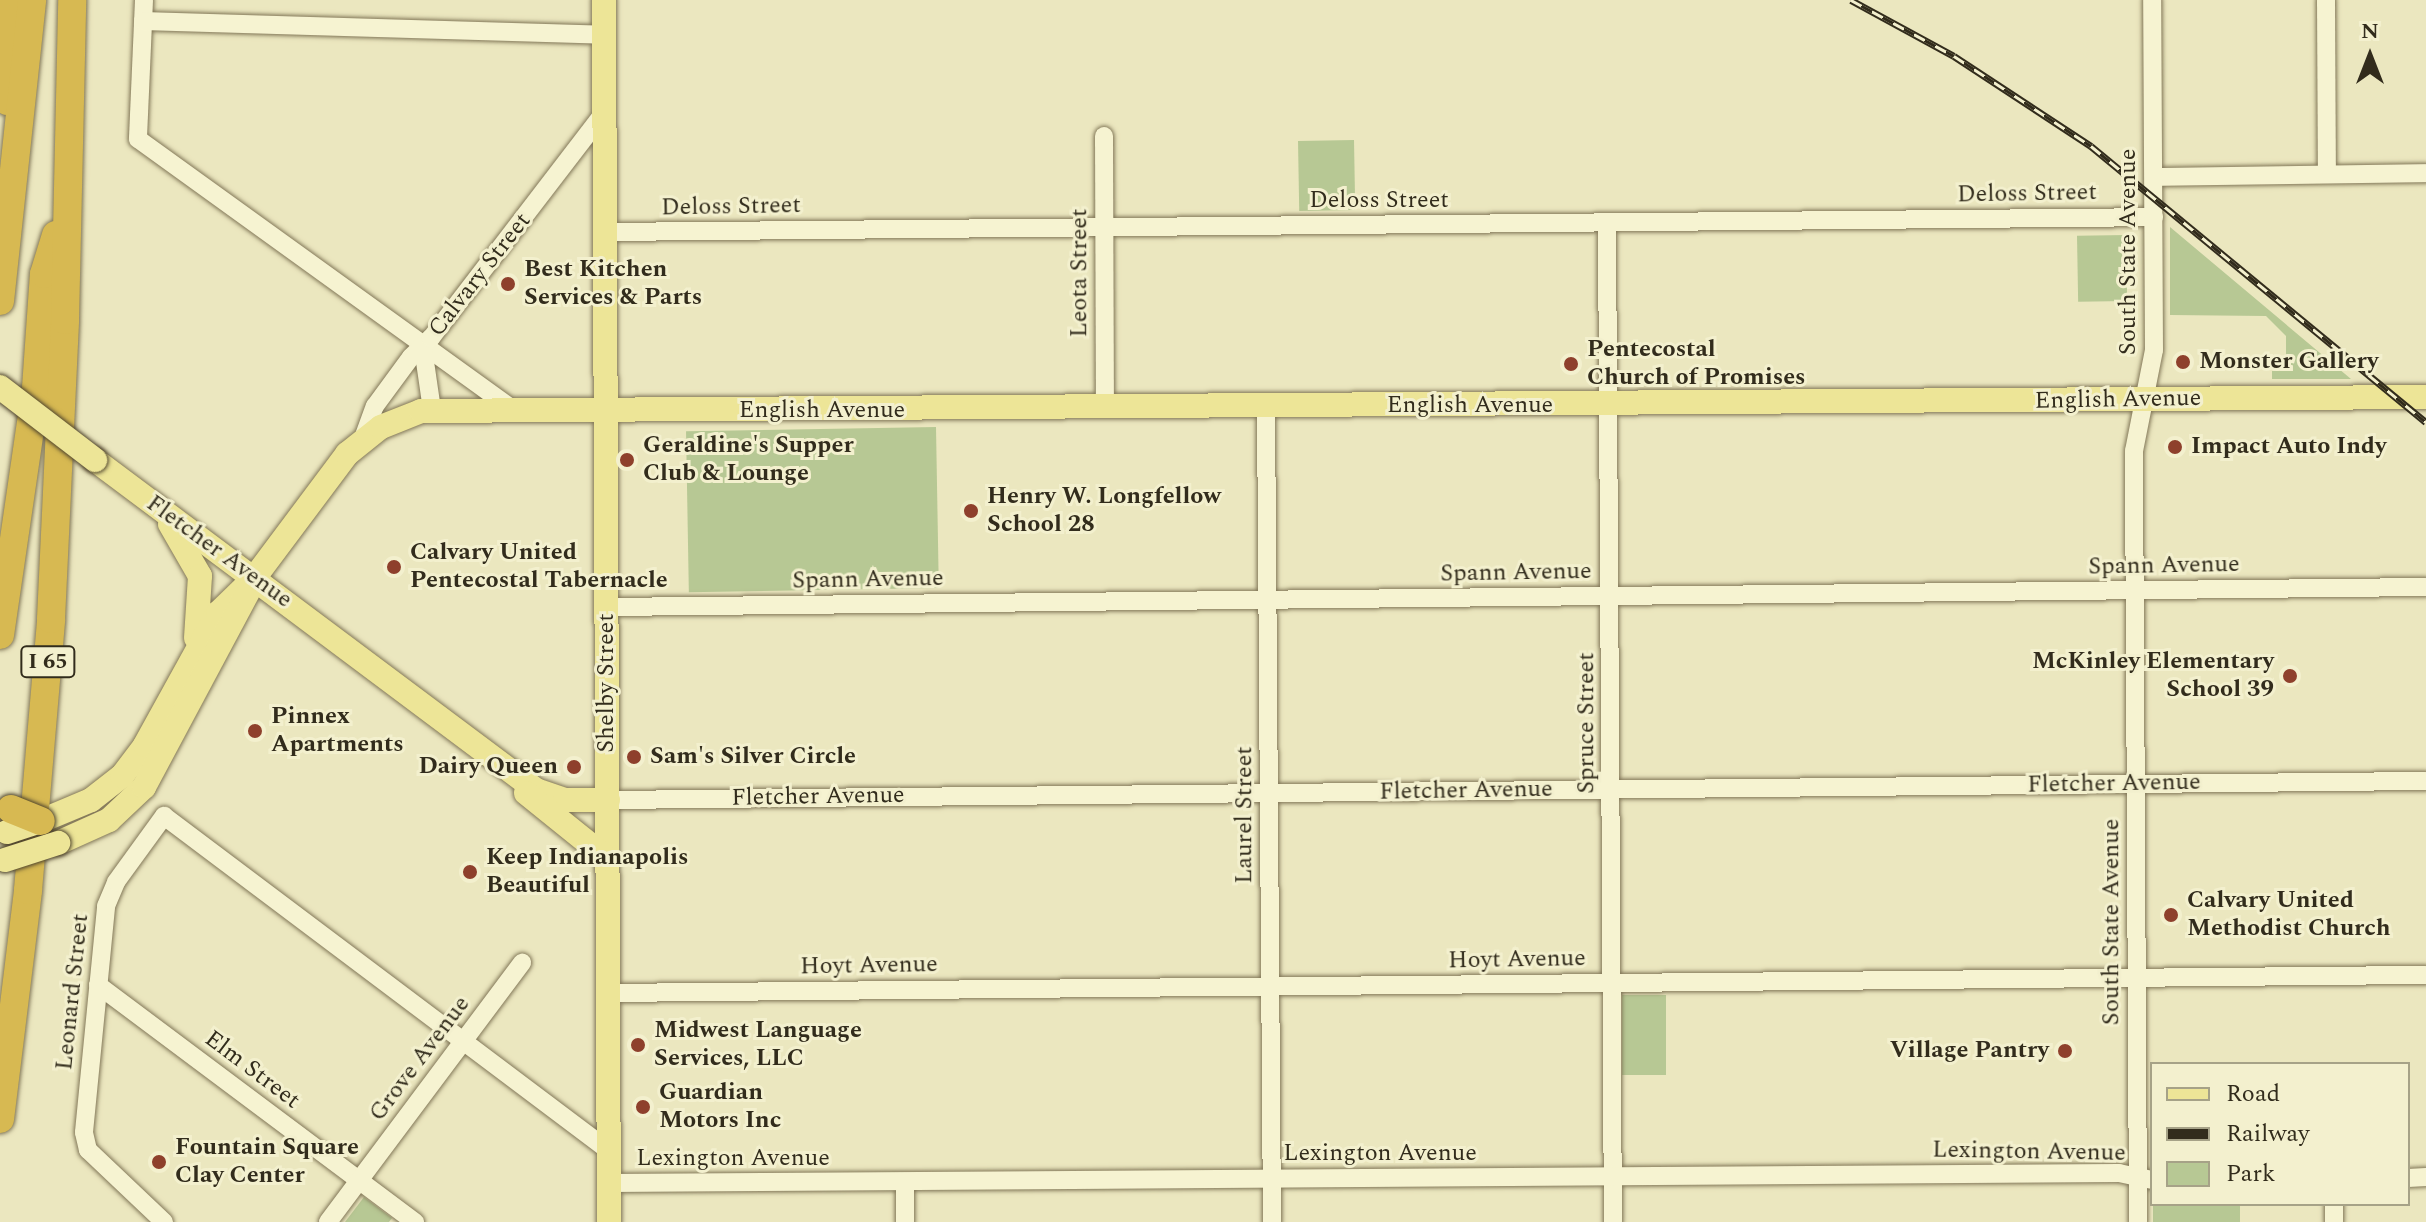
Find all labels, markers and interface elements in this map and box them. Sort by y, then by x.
text: N [2361,15,2379,48]
north arrow [2330,16,2410,96]
street label: South State Avenue [2115,149,2143,355]
street label: Deloss Street [1957,178,2097,210]
street label: Deloss Street [1309,187,1449,215]
street label: Deloss Street [661,191,801,223]
street label: Calvary Street [423,207,537,343]
street label: Leota Street [1066,209,1094,337]
place label: Best Kitchen Services & Parts [524,256,702,312]
marker: Best Kitchen Services & Parts [499,275,517,293]
place label: Pentecostal Church of Promises [1587,336,1806,392]
place label: Monster Gallery [2199,348,2379,376]
marker: Monster Gallery [2174,353,2192,371]
marker: Pentecostal Church of Promises [1562,355,1580,373]
street label: English Avenue [2035,384,2201,416]
street label: English Avenue [1387,392,1553,420]
street label: English Avenue [739,397,905,425]
place label: Geraldine's Supper Club & Lounge [643,432,854,488]
place label: Impact Auto Indy [2191,433,2386,461]
marker: Impact Auto Indy [2166,438,2184,456]
marker: Geraldine's Supper Club & Lounge [618,451,636,469]
place label: Henry W. Longfellow School 28 [987,483,1221,539]
street label: Fletcher Avenue [140,489,298,615]
marker: Henry W. Longfellow School 28 [962,502,980,520]
place label: Calvary United Pentecostal Tabernacle [410,539,668,595]
street label: Spann Avenue [2088,550,2240,582]
street label: Spann Avenue [1440,557,1592,589]
marker: Calvary United Pentecostal Tabernacle [385,558,403,576]
street label: Spann Avenue [792,564,944,596]
street label: Shelby Street [593,613,621,753]
road number: I 65 [20,644,76,680]
place label: McKinley Elementary School 39 [2032,648,2274,704]
street label: Spruce Street [1573,652,1601,794]
marker: McKinley Elementary School 39 [2281,667,2299,685]
place label: Pinnex Apartments [271,703,404,759]
marker: Pinnex Apartments [246,722,264,740]
place label: Sam's Silver Circle [650,743,856,771]
street label: Laurel Street [1231,746,1259,884]
marker: Sam's Silver Circle [625,748,643,766]
place label: Dairy Queen [418,753,558,781]
marker: Dairy Queen [565,758,583,776]
street label: Fletcher Avenue [2027,768,2201,800]
street label: Fletcher Avenue [1379,775,1553,807]
street label: Fletcher Avenue [731,781,905,813]
street label: South State Avenue [2098,819,2126,1025]
place label: Keep Indianapolis Beautiful [486,844,688,900]
marker: Keep Indianapolis Beautiful [461,863,479,881]
place label: Calvary United Methodist Church [2187,887,2391,943]
marker: Calvary United Methodist Church [2162,906,2180,924]
street label: Leonard Street [50,912,96,1072]
street label: Hoyt Avenue [1448,944,1586,976]
street label: Hoyt Avenue [800,950,938,982]
street label: Grove Avenue [364,991,476,1127]
place label: Midwest Language Services, LLC [654,1017,862,1073]
street label: Elm Street [198,1025,306,1115]
marker: Midwest Language Services, LLC [629,1036,647,1054]
place label: Village Pantry [1890,1037,2049,1065]
marker: Village Pantry [2056,1042,2074,1060]
legend [2150,1062,2410,1206]
text: Road [2226,1076,2280,1112]
place label: Guardian Motors Inc [659,1079,781,1135]
marker: Guardian Motors Inc [634,1098,652,1116]
text: Railway [2226,1116,2310,1152]
place label: Fountain Square Clay Center [175,1134,359,1190]
street label: Lexington Avenue [1932,1136,2126,1168]
street label: Lexington Avenue [1283,1140,1477,1168]
street label: Lexington Avenue [636,1145,830,1173]
marker: Fountain Square Clay Center [150,1153,168,1171]
text: Park [2226,1156,2276,1192]

